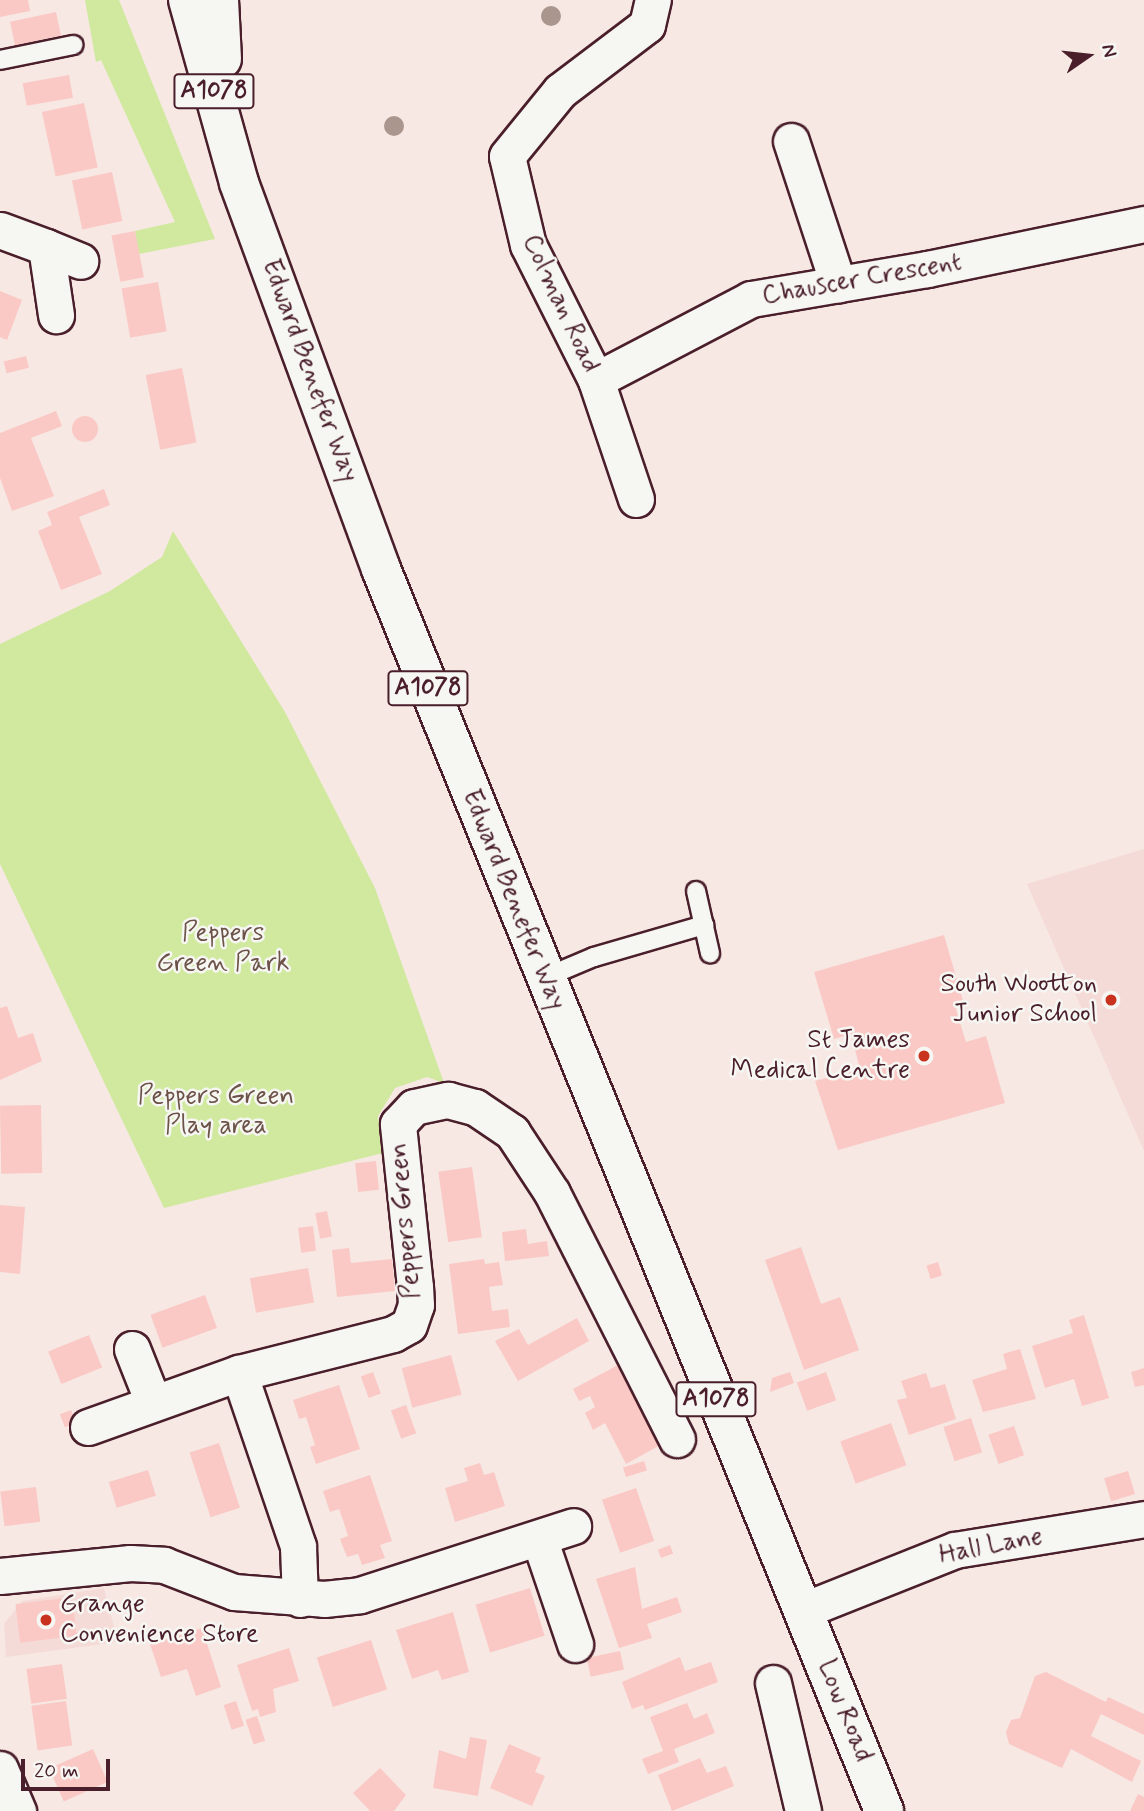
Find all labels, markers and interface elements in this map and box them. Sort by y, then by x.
north arrow [1053,21,1123,91]
text: N [1095,42,1123,60]
road number: A1078 [172,70,256,112]
street label: Colman Road [514,230,606,378]
street label: Chauscer Crescent [758,247,966,313]
street label: Edward Benefer Way [255,256,363,486]
road number: A1078 [386,668,470,708]
street label: Edward Benefer Way [455,786,571,1014]
park label: Peppers Green Park [158,918,288,979]
place label: South Wootton Junior School [941,969,1097,1030]
marker: South Wootton Junior School [1103,992,1119,1008]
place label: St James Medical Centre [735,1025,910,1086]
marker: St James Medical Centre [916,1048,932,1064]
park label: Peppers Green Play area [136,1081,296,1142]
street label: Peppers Green [383,1140,429,1302]
road number: A1078 [674,1378,758,1420]
street label: Hall Lane [937,1522,1045,1572]
place label: Grange Convenience Store [60,1589,261,1650]
marker: Grange Convenience Store [38,1612,54,1628]
street label: Low Road [810,1657,878,1765]
scale bar [24,1744,114,1788]
text: 20 m [34,1757,79,1785]

